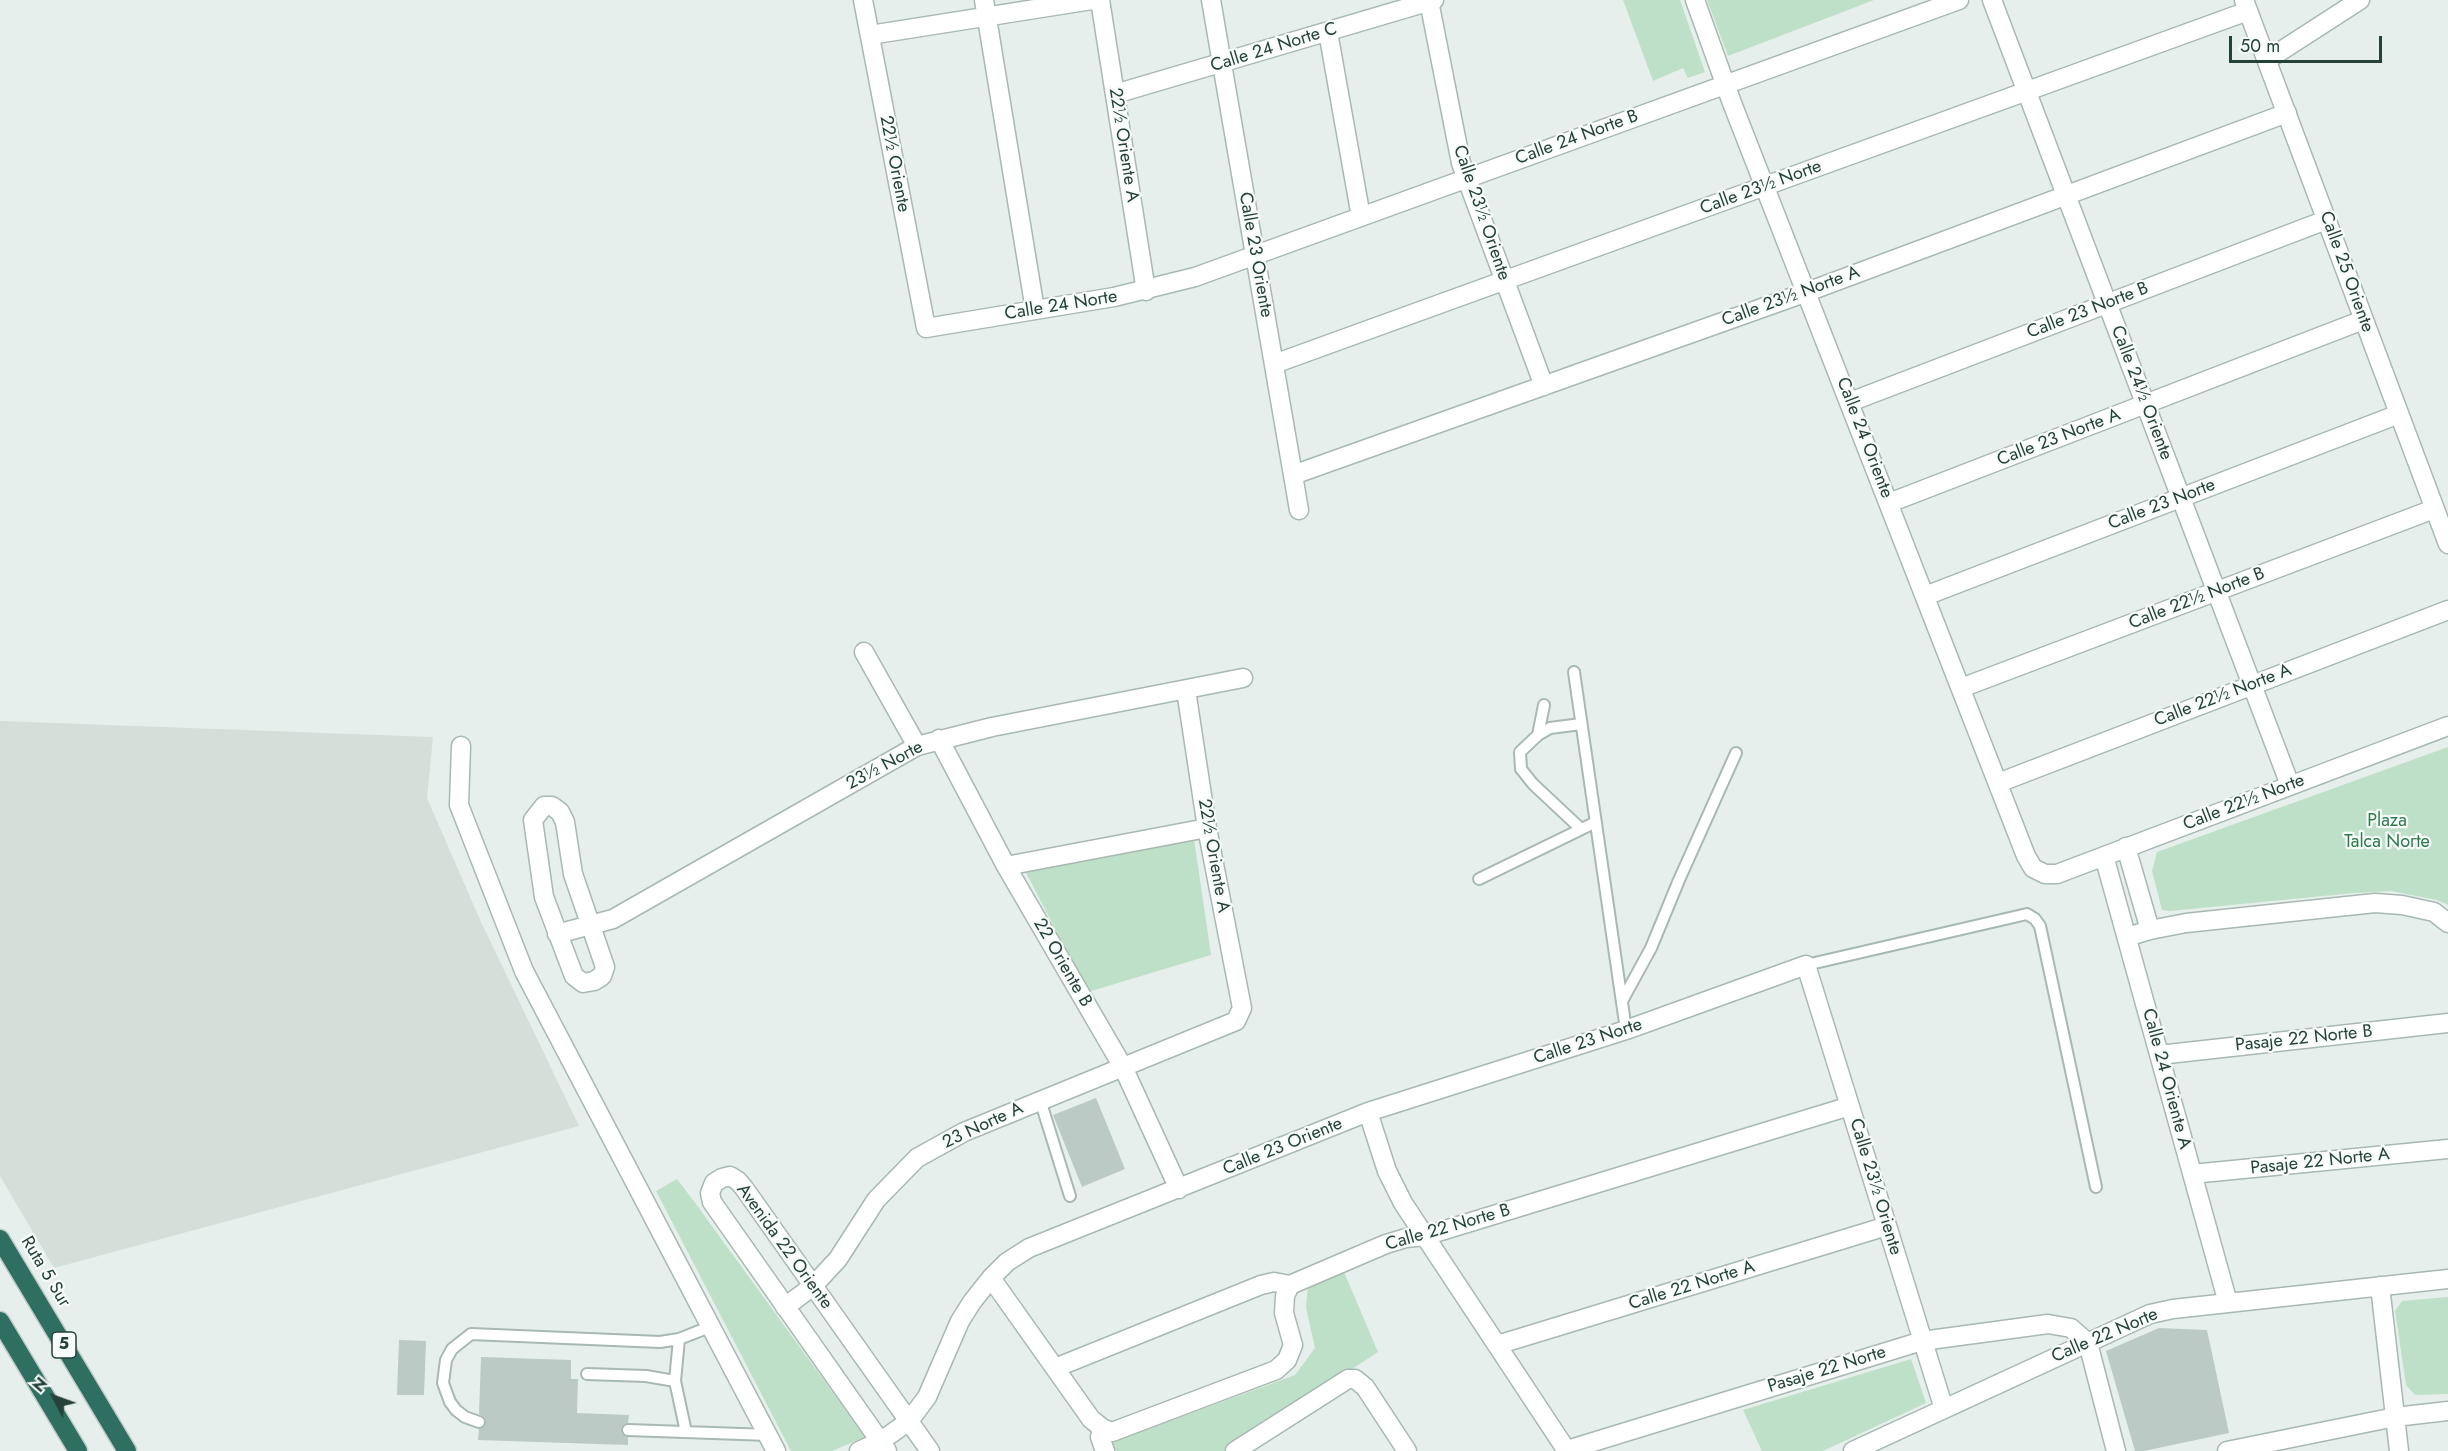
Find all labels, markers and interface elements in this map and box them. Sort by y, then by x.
street label: Calle 24 Norte C [1208,18,1340,78]
scale bar [2232,24,2385,62]
text: 50 m [2240,33,2280,59]
street label: 22½ Oriente A [1103,86,1143,204]
street label: Calle 24 Norte B [1513,106,1641,170]
street label: 22½ Oriente [874,114,914,214]
street label: Calle 23½ Oriente [1448,143,1514,283]
street label: Calle 23½ Norte [1697,156,1825,220]
street label: Calle 23 Oriente [1233,191,1277,319]
street label: Calle 25 Oriente [2314,209,2378,335]
street label: Calle 23½ Norte A [1719,262,1863,332]
street label: Calle 23 Norte B [2024,278,2152,344]
street label: Calle 24 Norte [1003,286,1119,326]
street label: Calle 24½ Oriente [2105,323,2177,463]
street label: Calle 24 Oriente [1831,375,1897,501]
street label: Calle 23 Norte A [1994,405,2124,471]
street label: Calle 23 Norte [2105,475,2219,535]
street label: Calle 22½ Norte B [2126,563,2268,635]
street label: Calle 22½ Norte A [2151,660,2295,732]
street label: 23½ Norte [843,737,927,795]
street label: Calle 22½ Norte [2180,770,2308,836]
street label: 22½ Oriente A [1192,797,1234,915]
park label: Plaza Talca Norte [2344,811,2430,854]
street label: 22 Oriente B [1028,915,1096,1011]
street label: Calle 24 Oriente A [2137,1006,2195,1152]
street label: Calle 23 Norte [1531,1014,1645,1070]
street label: Pasaje 22 Norte B [2234,1021,2374,1057]
street label: 23 Norte A [939,1098,1027,1154]
street label: Calle 23 Oriente [1220,1113,1346,1181]
street label: Calle 23½ Oriente [1844,1116,1906,1258]
street label: Pasaje 22 Norte A [2249,1144,2391,1180]
street label: Avenida 22 Oriente [731,1180,837,1314]
street label: Calle 22 Norte B [1383,1200,1513,1256]
street label: Ruta 5 Sur [15,1233,75,1311]
street label: Calle 22 Norte A [1626,1257,1758,1315]
street label: Calle 22 Norte [2049,1304,2161,1368]
road number: 5 [52,1332,76,1358]
street label: Pasaje 22 Norte [1765,1342,1889,1398]
north arrow [24,1367,84,1427]
text: N [27,1373,53,1397]

